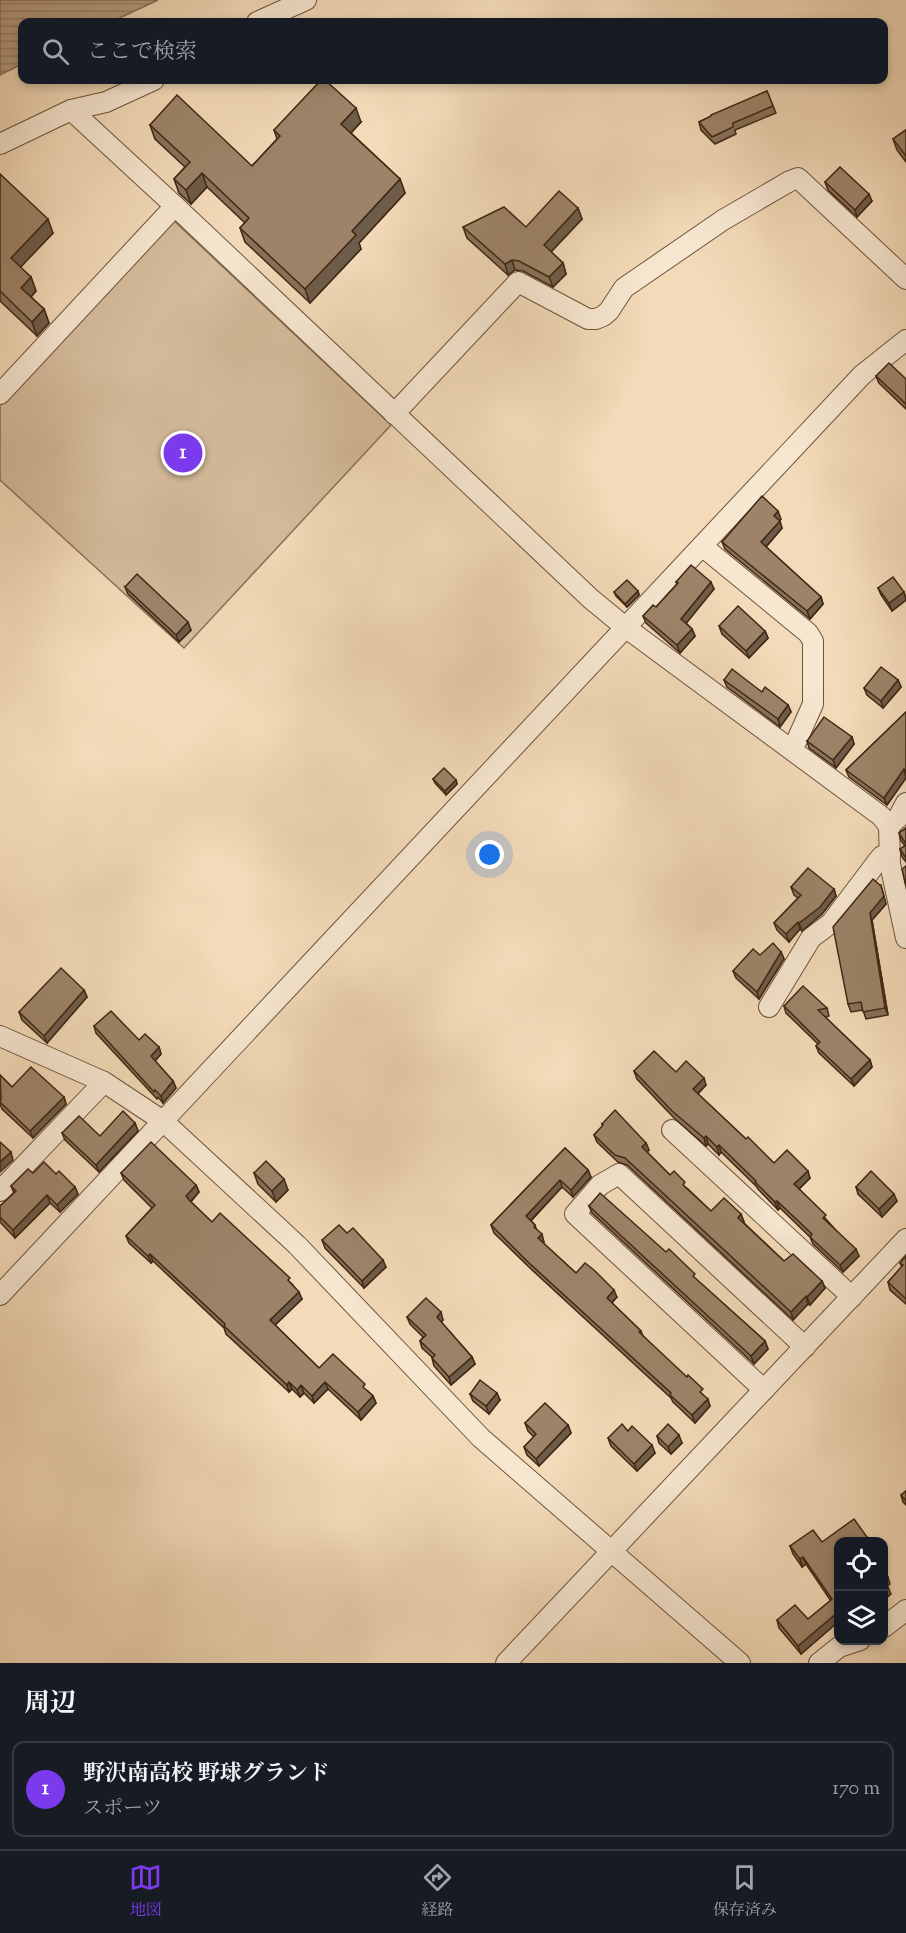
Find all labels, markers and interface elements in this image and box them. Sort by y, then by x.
search box [18,18,888,84]
icon: search [39,35,72,68]
text: ここで検索 [87,37,197,69]
pin: 1 [164,430,202,476]
your location [475,840,504,869]
map controls [834,1537,888,1645]
button: locate [834,1537,888,1591]
button: layers [834,1591,888,1645]
text: 周辺 [24,1686,76,1723]
text: 野沢南高校 野球グランド [83,1759,330,1791]
text: 1 [42,1775,49,1804]
text: 170 m [832,1775,880,1804]
text: スポーツ [83,1795,162,1824]
tab: 地図 [129,1861,162,1923]
tab: 経路 [421,1861,454,1923]
tab: 保存済み [713,1861,777,1923]

